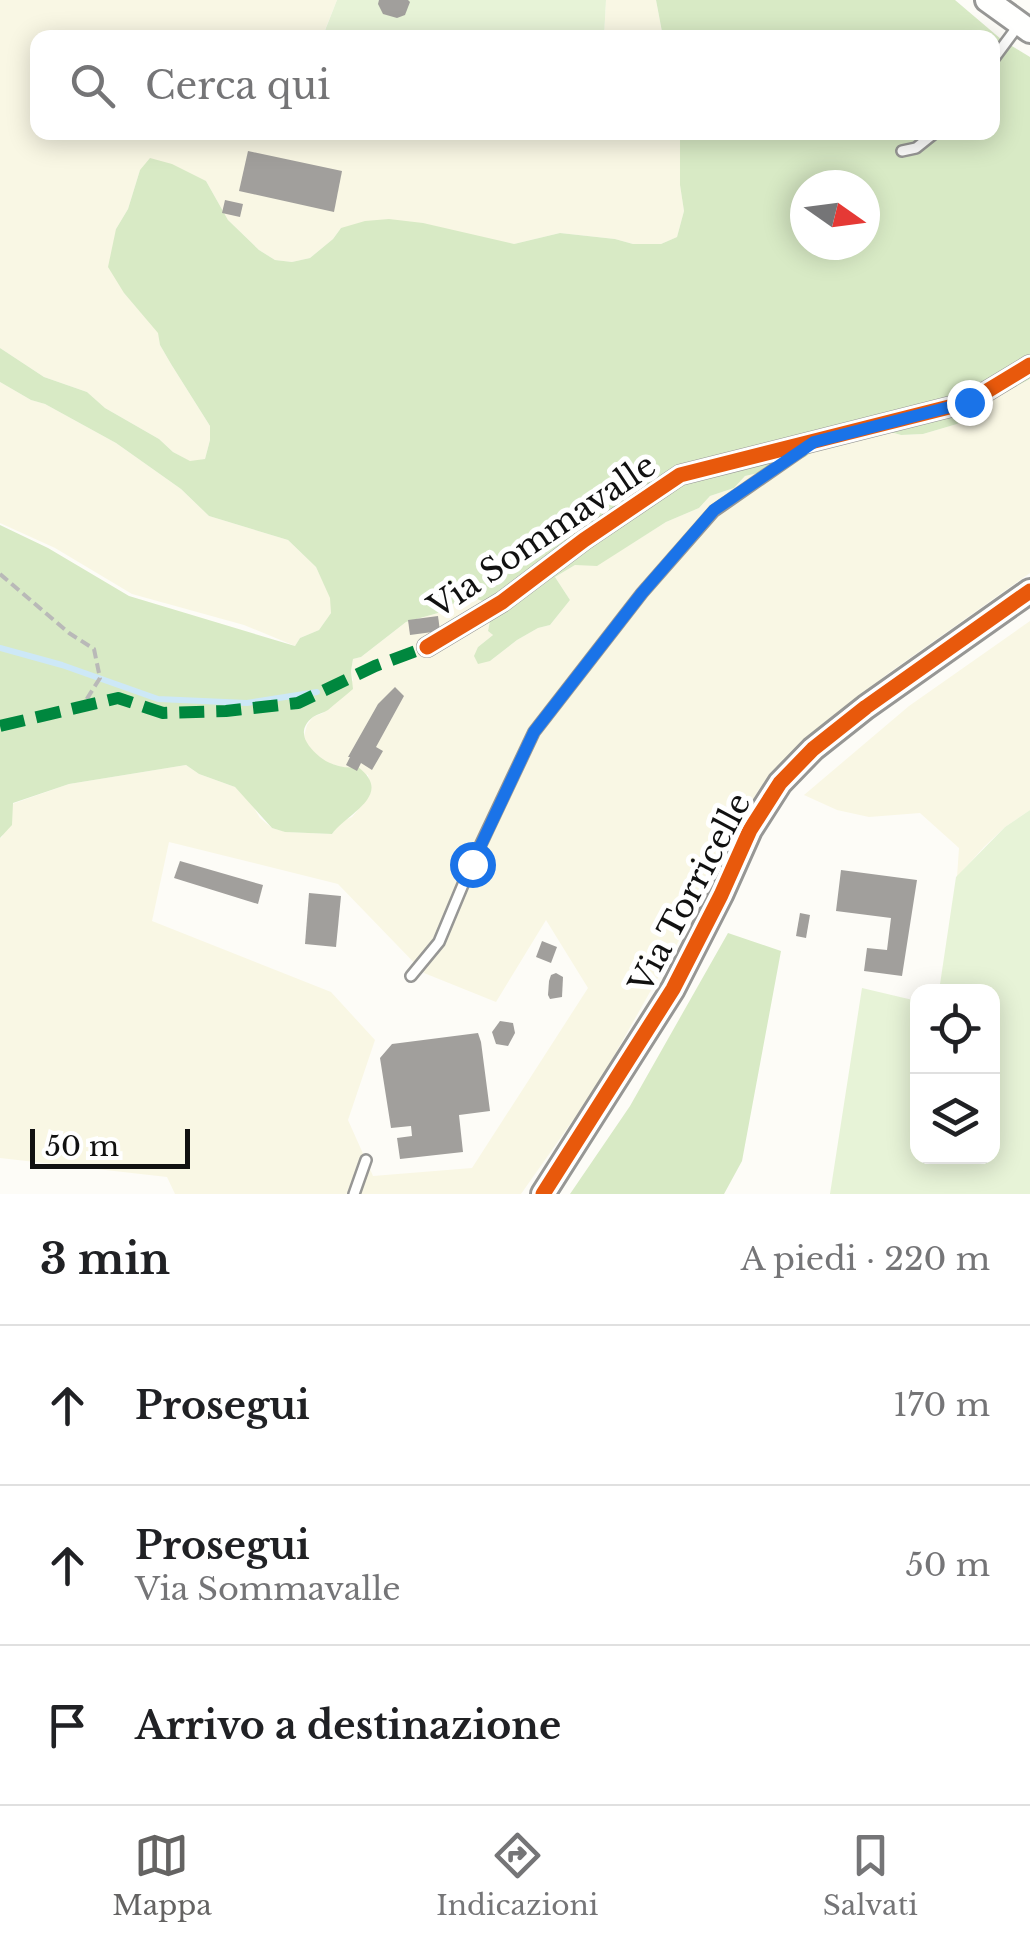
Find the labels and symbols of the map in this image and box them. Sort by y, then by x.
north arrow [790,170,880,260]
route end [947,380,993,426]
street label: Via Sommavalle [420,445,663,627]
street label: Via Torricelle [620,786,759,1001]
route start [450,842,496,888]
scale bar [30,1124,190,1168]

